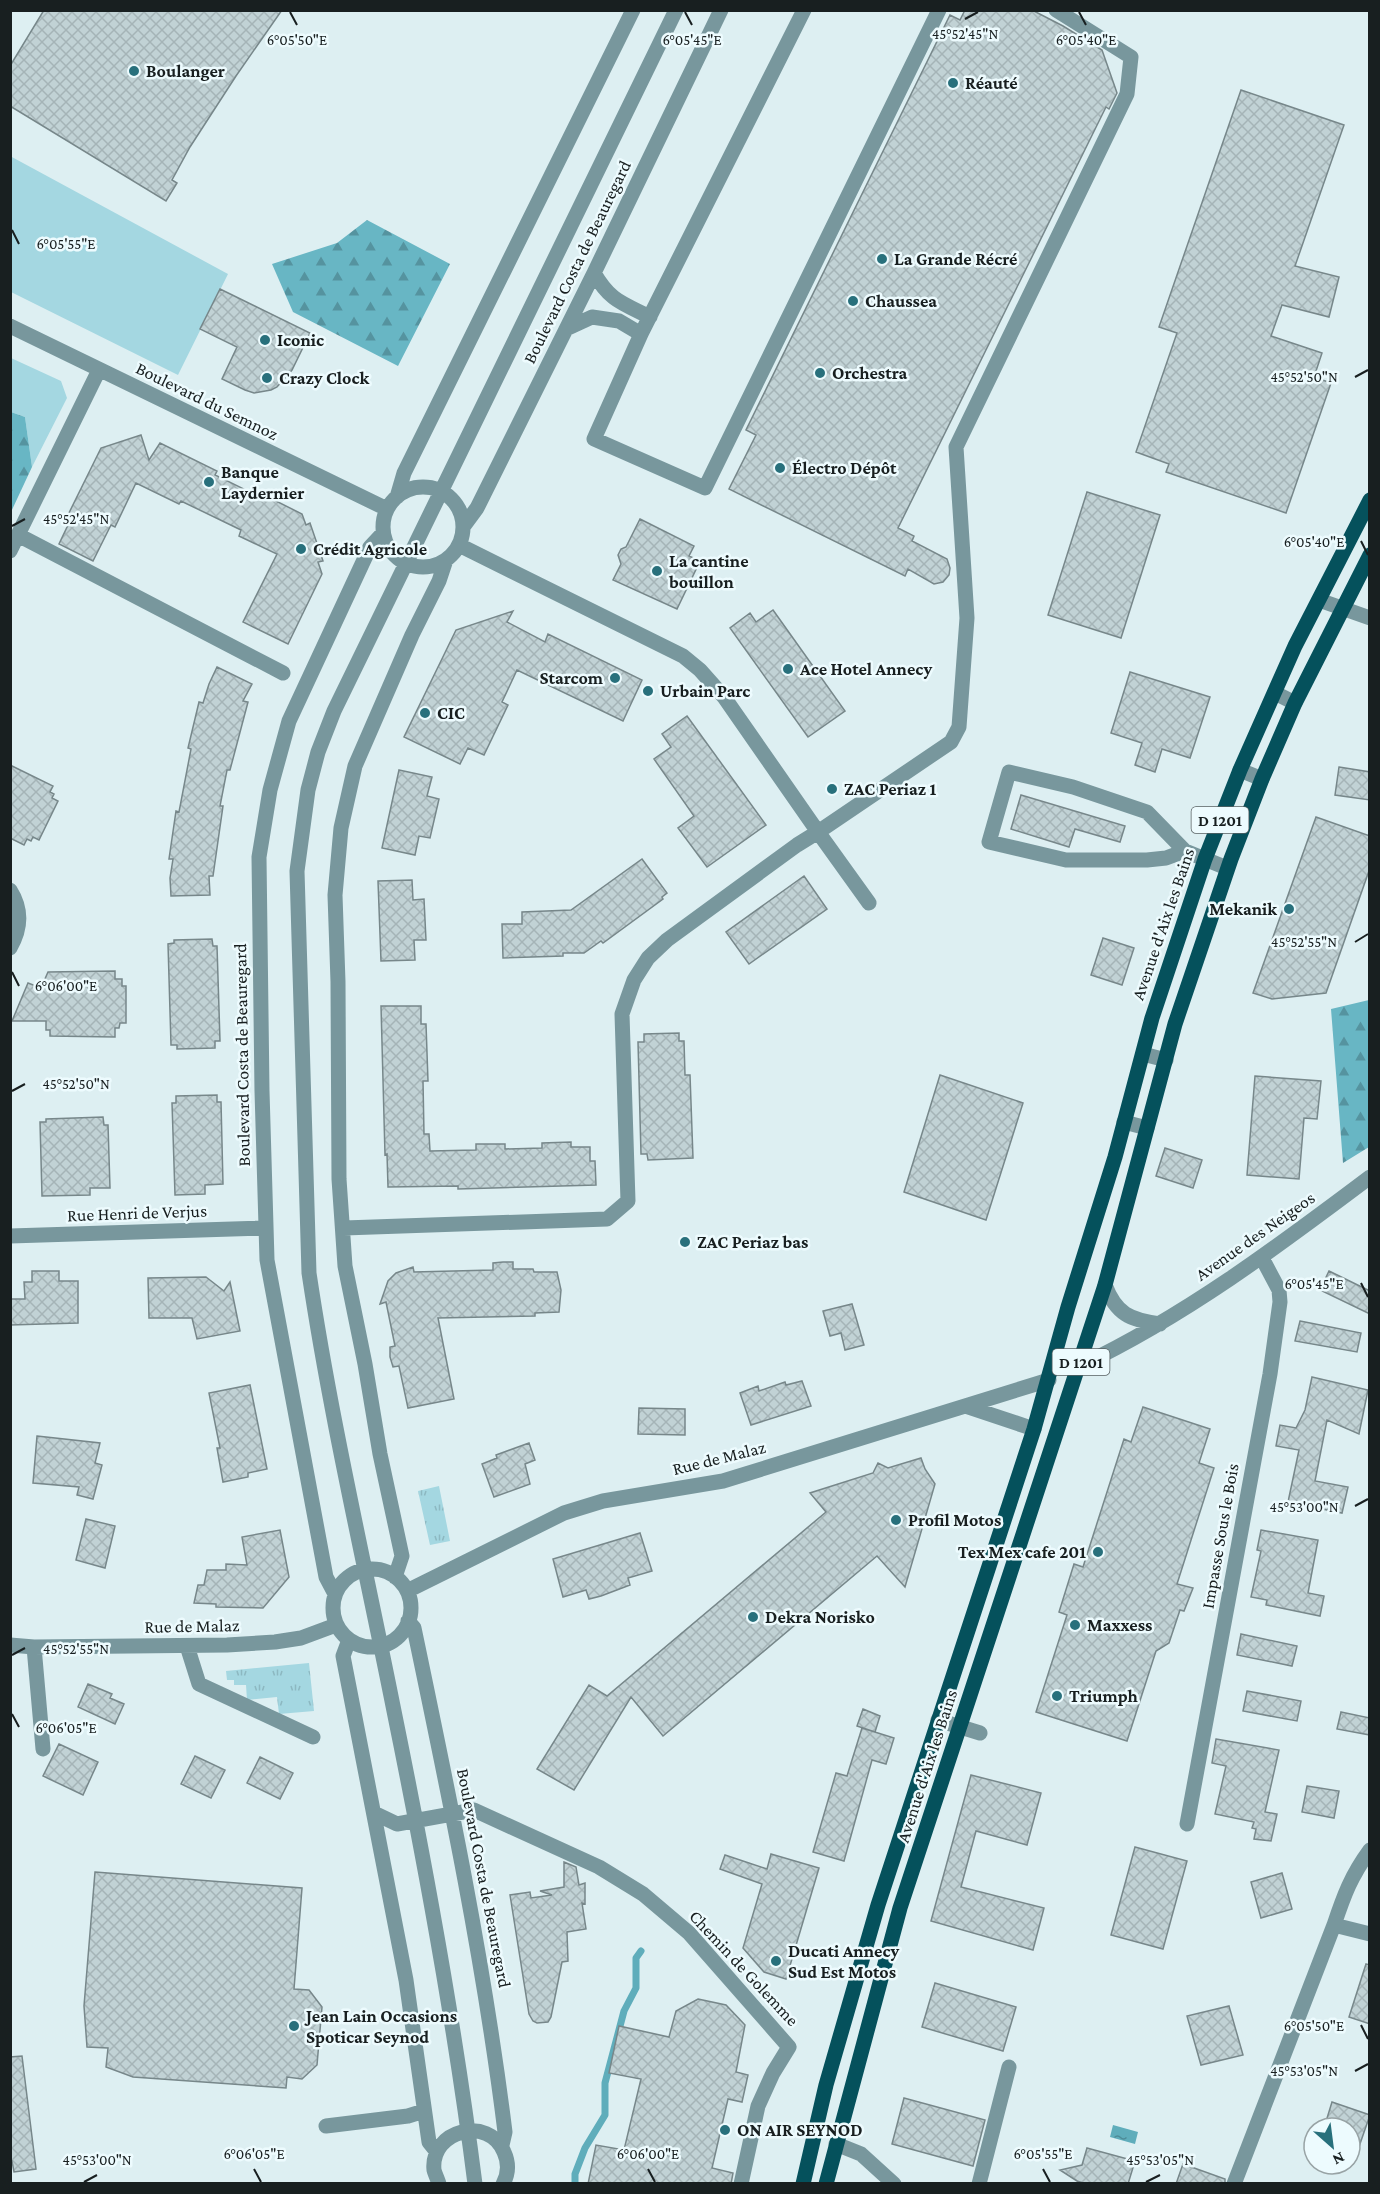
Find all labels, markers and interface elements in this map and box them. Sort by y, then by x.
text: 45°52'45"N [932,26,998,42]
text: 6°05'50"E [267,32,327,48]
text: 6°05'45"E [662,32,722,48]
text: 6°05'40"E [1056,32,1116,48]
place label: Boulanger [146,61,225,81]
marker: Boulanger [127,64,141,78]
place label: Réauté [965,73,1018,93]
marker: Réauté [946,76,960,90]
street label: Boulevard Costa de Beauregard [519,157,635,367]
text: 6°05'55"E [37,236,95,252]
place label: La Grande Récré [894,249,1017,269]
marker: La Grande Récré [875,252,889,266]
place label: Chaussea [865,291,937,311]
marker: Chaussea [846,294,860,308]
place label: Iconic [277,330,324,350]
marker: Iconic [258,333,272,347]
street label: Boulevard du Semnoz [133,358,282,444]
place label: Orchestra [832,363,908,383]
marker: Orchestra [813,366,827,380]
place label: Crazy Clock [279,368,369,388]
text: 45°52'50"N [1270,369,1338,385]
marker: Crazy Clock [260,371,274,385]
place label: Électro Dépôt [792,458,897,478]
marker: Électro Dépôt [773,461,787,475]
place label: Banque Laydernier [221,462,304,503]
marker: Banque Laydernier [202,475,216,489]
text: 45°52'45"N [43,511,109,527]
text: 6°05'40"E [1284,534,1344,550]
place label: Crédit Agricole [313,539,427,559]
marker: Crédit Agricole [294,542,308,556]
place label: La cantine bouillon [668,551,749,592]
marker: La cantine bouillon [650,564,664,578]
place label: Ace Hotel Annecy [799,659,932,679]
marker: Ace Hotel Annecy [781,662,795,676]
place label: Starcom [540,668,604,688]
marker: Starcom [608,671,622,685]
place label: Urbain Parc [660,681,750,701]
marker: Urbain Parc [641,684,655,698]
place label: CIC [437,703,465,723]
marker: CIC [418,706,432,720]
place label: ZAC Periaz 1 [844,779,937,799]
marker: ZAC Periaz 1 [825,782,839,796]
road number: D 1201 [1192,807,1248,833]
street label: Avenue d'Aix les Bains [1128,845,1198,1003]
place label: Mekanik [1209,899,1277,919]
marker: Mekanik [1282,902,1296,916]
text: 45°52'55"N [1271,934,1337,950]
street label: Boulevard Costa de Beauregard [230,943,254,1167]
text: 6°06'00"E [35,978,97,994]
text: 45°52'50"N [42,1076,110,1092]
street label: Avenue des Neigeos [1191,1187,1319,1285]
street label: Rue Henri de Verjus [67,1201,207,1226]
place label: ZAC Periaz bas [697,1232,808,1252]
marker: ZAC Periaz bas [678,1235,692,1249]
text: 6°05'45"E [1284,1276,1344,1292]
road number: D 1201 [1052,1349,1110,1375]
street label: Rue de Malaz [670,1437,768,1479]
street label: Impasse Sous le Bois [1197,1462,1243,1610]
text: 45°53'00"N [1269,1499,1339,1515]
place label: Profil Motos [908,1510,1001,1530]
marker: Profil Motos [889,1513,903,1527]
place label: Tex Mex cafe 201 [958,1542,1086,1562]
marker: Tex Mex cafe 201 [1091,1545,1105,1559]
place label: Dekra Norisko [765,1607,875,1627]
marker: Dekra Norisko [746,1610,760,1624]
street label: Rue de Malaz [144,1615,240,1637]
place label: Maxxess [1087,1615,1152,1635]
marker: Maxxess [1068,1618,1082,1632]
text: 45°52'55"N [43,1641,109,1657]
place label: Triumph [1069,1686,1139,1706]
street label: Avenue d'Aix les Bains [893,1687,961,1845]
marker: Triumph [1050,1689,1064,1703]
text: 6°06'05"E [35,1720,97,1736]
street label: Boulevard Costa de Beauregard [453,1767,515,1990]
street label: Chemin de Golemme [685,1906,803,2030]
place label: Ducati Annecy Sud Est Motos [788,1941,899,1982]
marker: Ducati Annecy Sud Est Motos [769,1954,783,1968]
place label: Jean Lain Occasions Spoticar Seynod [304,2006,457,2047]
text: 6°05'50"E [1284,2018,1344,2034]
marker: Jean Lain Occasions Spoticar Seynod [287,2019,301,2033]
text: 45°53'05"N [1270,2063,1338,2079]
north arrow [1302,2116,1362,2176]
place label: ON AIR SEYNOD [737,2120,863,2140]
marker: ON AIR SEYNOD [718,2123,732,2137]
text: 6°06'05"E [223,2146,285,2162]
text: 6°06'00"E [617,2146,679,2162]
text: 6°05'55"E [1014,2146,1072,2162]
text: N [1330,2149,1348,2169]
text: 45°53'00"N [62,2152,132,2168]
text: 45°53'05"N [1126,2152,1194,2168]

